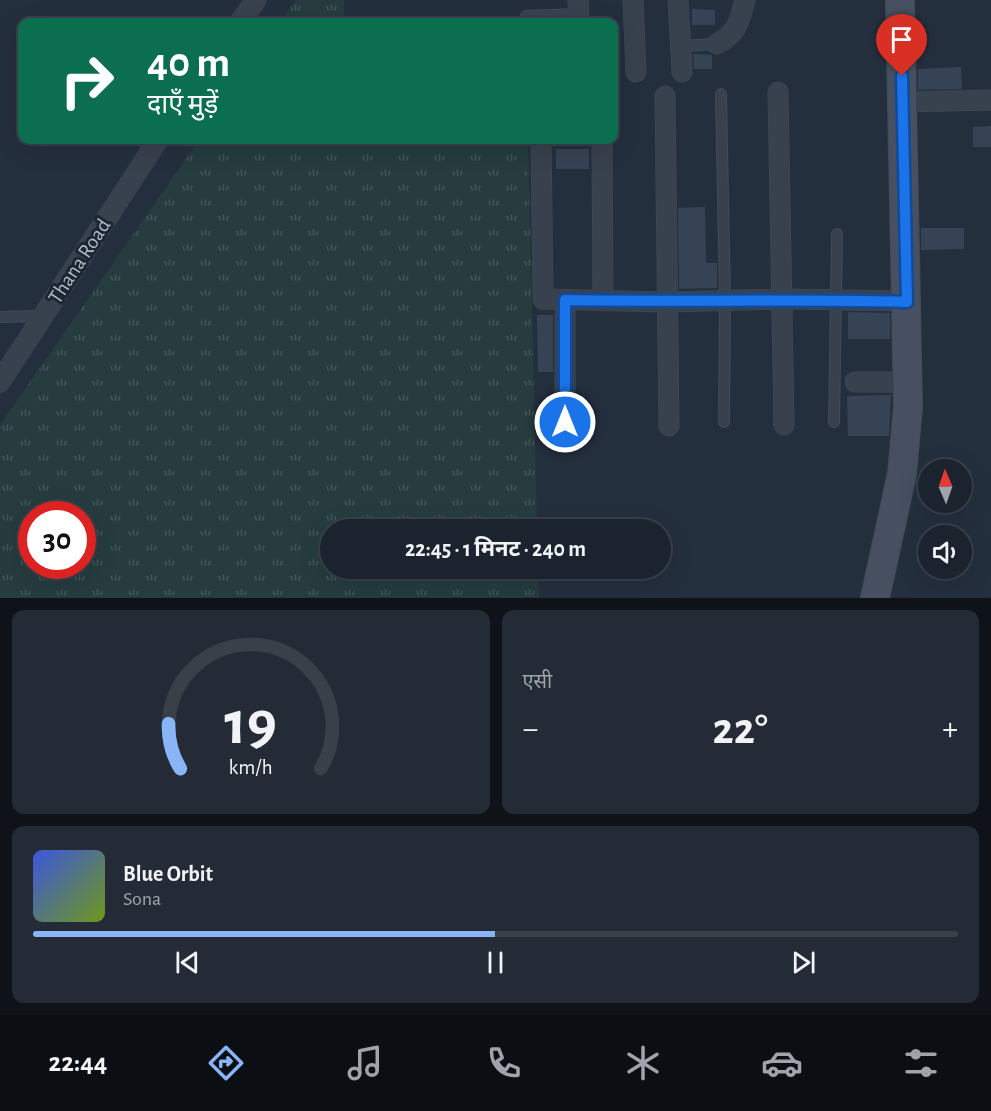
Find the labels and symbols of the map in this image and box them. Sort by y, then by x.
pin [876,14,927,76]
street label: Thana Road [44,215,115,307]
position arrow [533,390,597,454]
north arrow [918,459,972,513]
speed limit sign: 30 [18,501,96,579]

